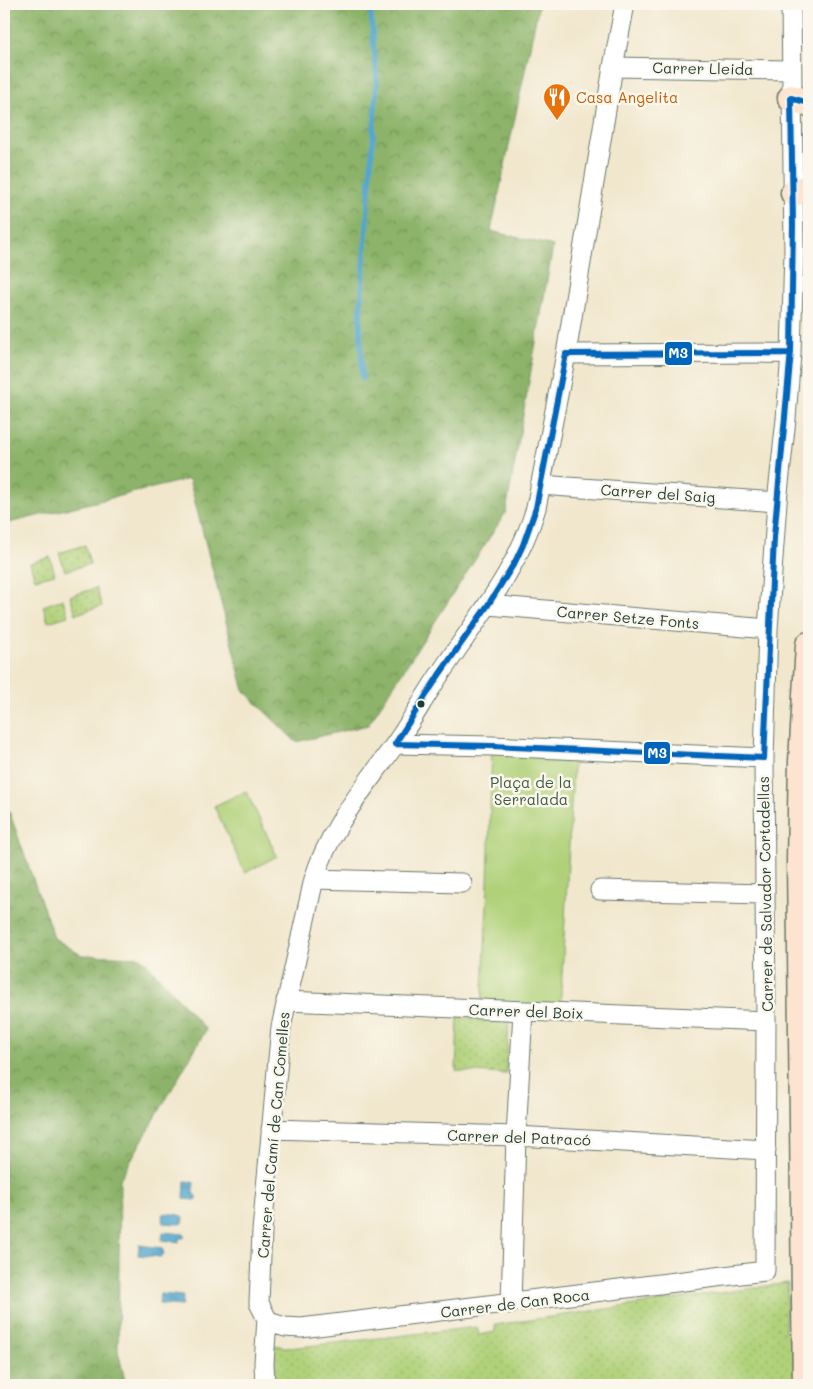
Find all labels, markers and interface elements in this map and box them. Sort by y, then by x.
street label: Carrer Lleida [652,57,754,79]
restaurant icon: Casa Angelita [542,82,572,121]
place label: Casa Angelita [576,87,678,107]
line badge: M3 [664,341,693,366]
text: M3 [668,343,688,362]
street label: Carrer del Saig [600,479,716,507]
street label: Carrer Setze Fonts [556,601,700,633]
unlabelled marker [416,699,426,709]
line badge: M3 [643,741,671,765]
text: M3 [647,743,667,762]
park label: Plaça de la Serralada [490,772,572,809]
street label: Carrer de Salvador Cortadellas [753,776,777,1012]
street label: Carrer del Boix [468,999,584,1023]
street label: Carrer del Camí de Can Comelles [252,1011,294,1259]
street label: Carrer del Patracó [447,1124,591,1150]
street label: Carrer de Can Roca [439,1284,591,1322]

